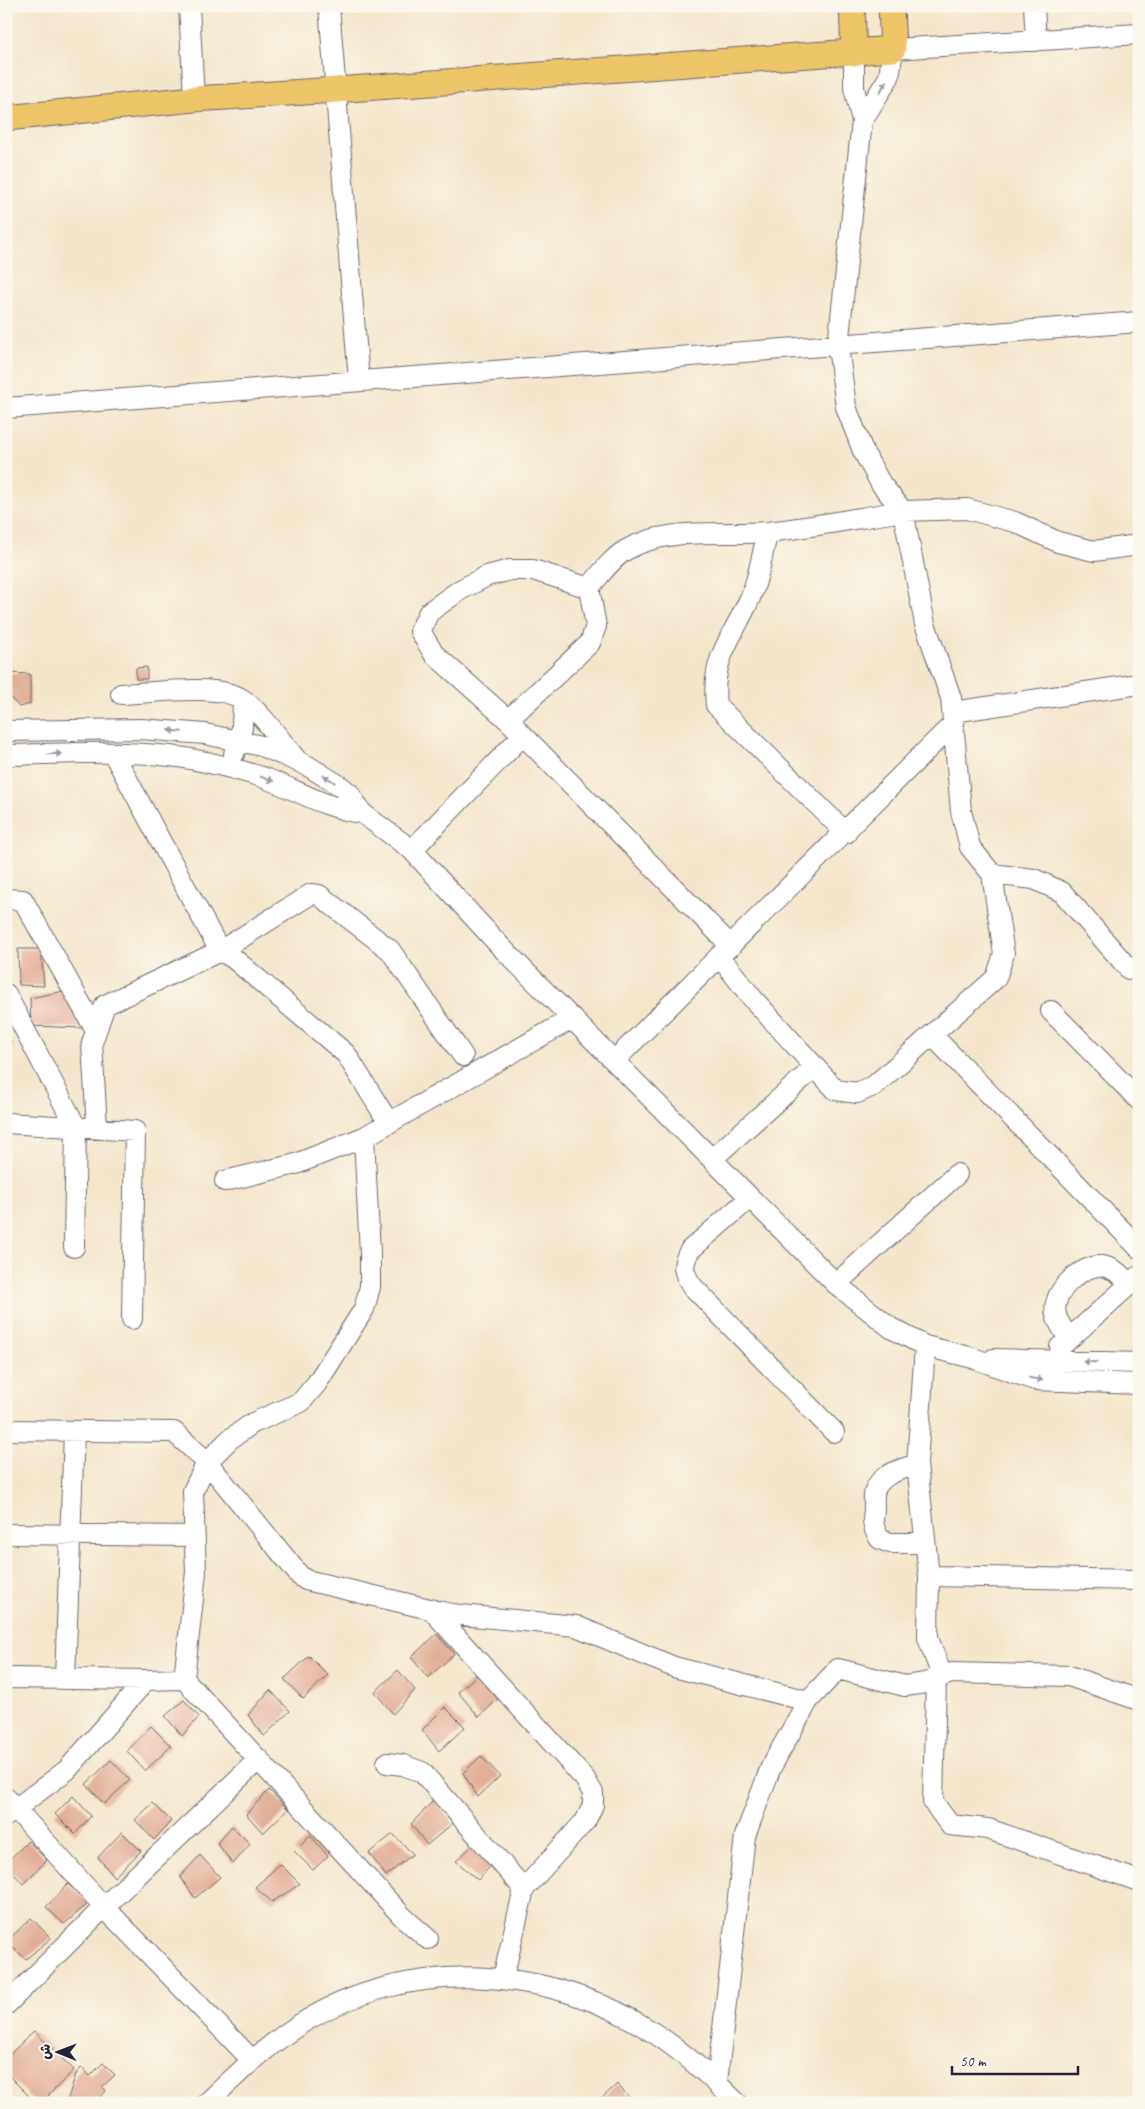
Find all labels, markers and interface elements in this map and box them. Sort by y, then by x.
one-way arrow [878,81,887,94]
one-way arrow [167,727,183,735]
one-way arrow [47,750,63,758]
one-way arrow [322,774,335,783]
one-way arrow [260,775,275,783]
one-way arrow [1082,1357,1098,1365]
one-way arrow [1029,1375,1045,1383]
north arrow [32,2026,82,2076]
text: ش [37,2044,54,2060]
scale bar [952,2044,1079,2076]
text: 50 m [960,2052,987,2071]

